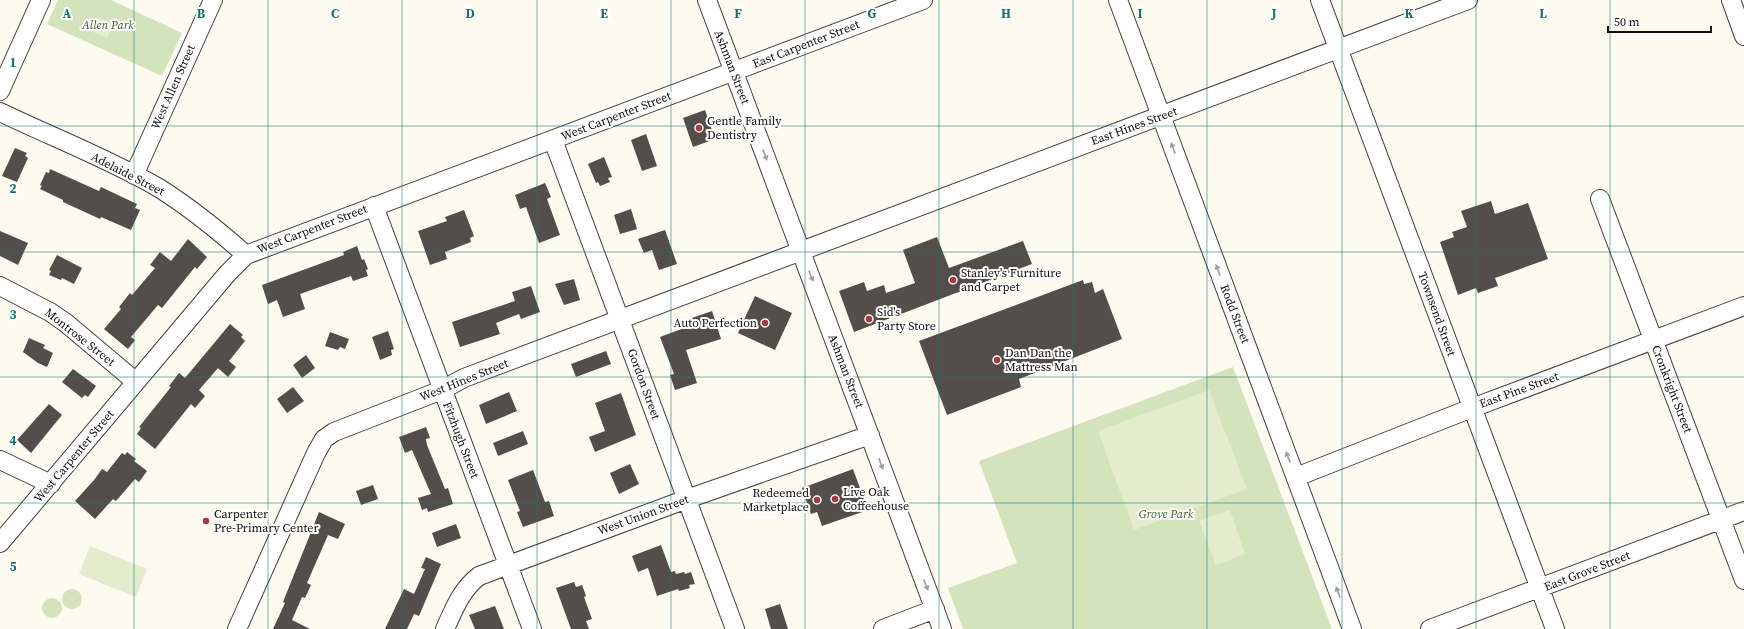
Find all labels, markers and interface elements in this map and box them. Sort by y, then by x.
text: A [63,5,72,22]
text: B [197,5,206,22]
text: C [331,5,339,22]
text: D [465,5,475,22]
text: E [600,5,608,22]
text: F [734,5,742,22]
text: G [868,5,877,22]
text: H [1001,5,1011,22]
text: I [1137,5,1143,22]
text: J [1270,5,1277,22]
text: K [1404,5,1414,22]
text: L [1539,5,1547,22]
scale bar [1608,8,1711,34]
text: 50 m [1614,14,1640,30]
street label: East Carpenter Street [750,16,862,72]
park label: Allen Park [81,17,134,33]
street label: Ashman Street [711,28,754,106]
street label: West Allen Street [147,42,199,132]
text: 1 [9,54,17,71]
street label: West Carpenter Street [559,88,673,144]
street label: East Hines Street [1089,103,1179,149]
place label: Gentle Family Dentistry [707,113,782,143]
marker: Gentle Family Dentistry [694,123,704,133]
one-way arrow [1169,142,1175,154]
street label: Adelaide Street [89,149,168,199]
one-way arrow [762,149,768,161]
text: 2 [9,180,17,197]
street label: West Carpenter Street [255,201,369,257]
one-way arrow [1215,264,1221,276]
place label: Stanley's Furniture and Carpet [961,265,1061,295]
street label: Townsend Street [1414,270,1460,358]
one-way arrow [808,271,814,283]
marker: Stanley's Furniture and Carpet [948,275,958,285]
street label: Rodd Street [1216,282,1254,346]
place label: Sid's Party Store [877,304,936,334]
street label: Montrose Street [42,305,118,370]
text: 3 [9,306,17,323]
marker: Sid's Party Store [864,314,874,324]
place label: Auto Perfection [674,315,757,331]
marker: Auto Perfection [760,318,770,328]
street label: Ashman Street [825,332,868,410]
street label: Cronkright Street [1648,343,1696,435]
place label: Dan Dan the Mattress Man [1005,345,1078,375]
street label: Gordon Street [624,346,664,422]
street label: West Hines Street [417,355,511,405]
marker: Dan Dan the Mattress Man [992,355,1002,365]
street label: East Pine Street [1477,368,1561,412]
street label: Fitzhugh Street [439,399,483,481]
street label: West Carpenter Street [30,406,118,506]
text: 4 [9,432,17,449]
one-way arrow [1285,451,1291,463]
one-way arrow [878,458,884,470]
place label: Live Oak Coffeehouse [843,484,909,514]
place label: Redeemed Marketplace [743,485,809,515]
street label: West Union Street [595,491,691,539]
marker: Live Oak Coffeehouse [830,494,840,504]
marker: Redeemed Marketplace [812,495,822,505]
place label: Carpenter Pre-Primary Center [214,506,319,536]
park label: Grove Park [1139,506,1194,522]
marker: Carpenter Pre-Primary Center [201,516,211,526]
street label: East Grove Street [1542,547,1632,595]
text: 5 [9,558,17,575]
one-way arrow [924,580,930,592]
one-way arrow [1335,586,1341,598]

